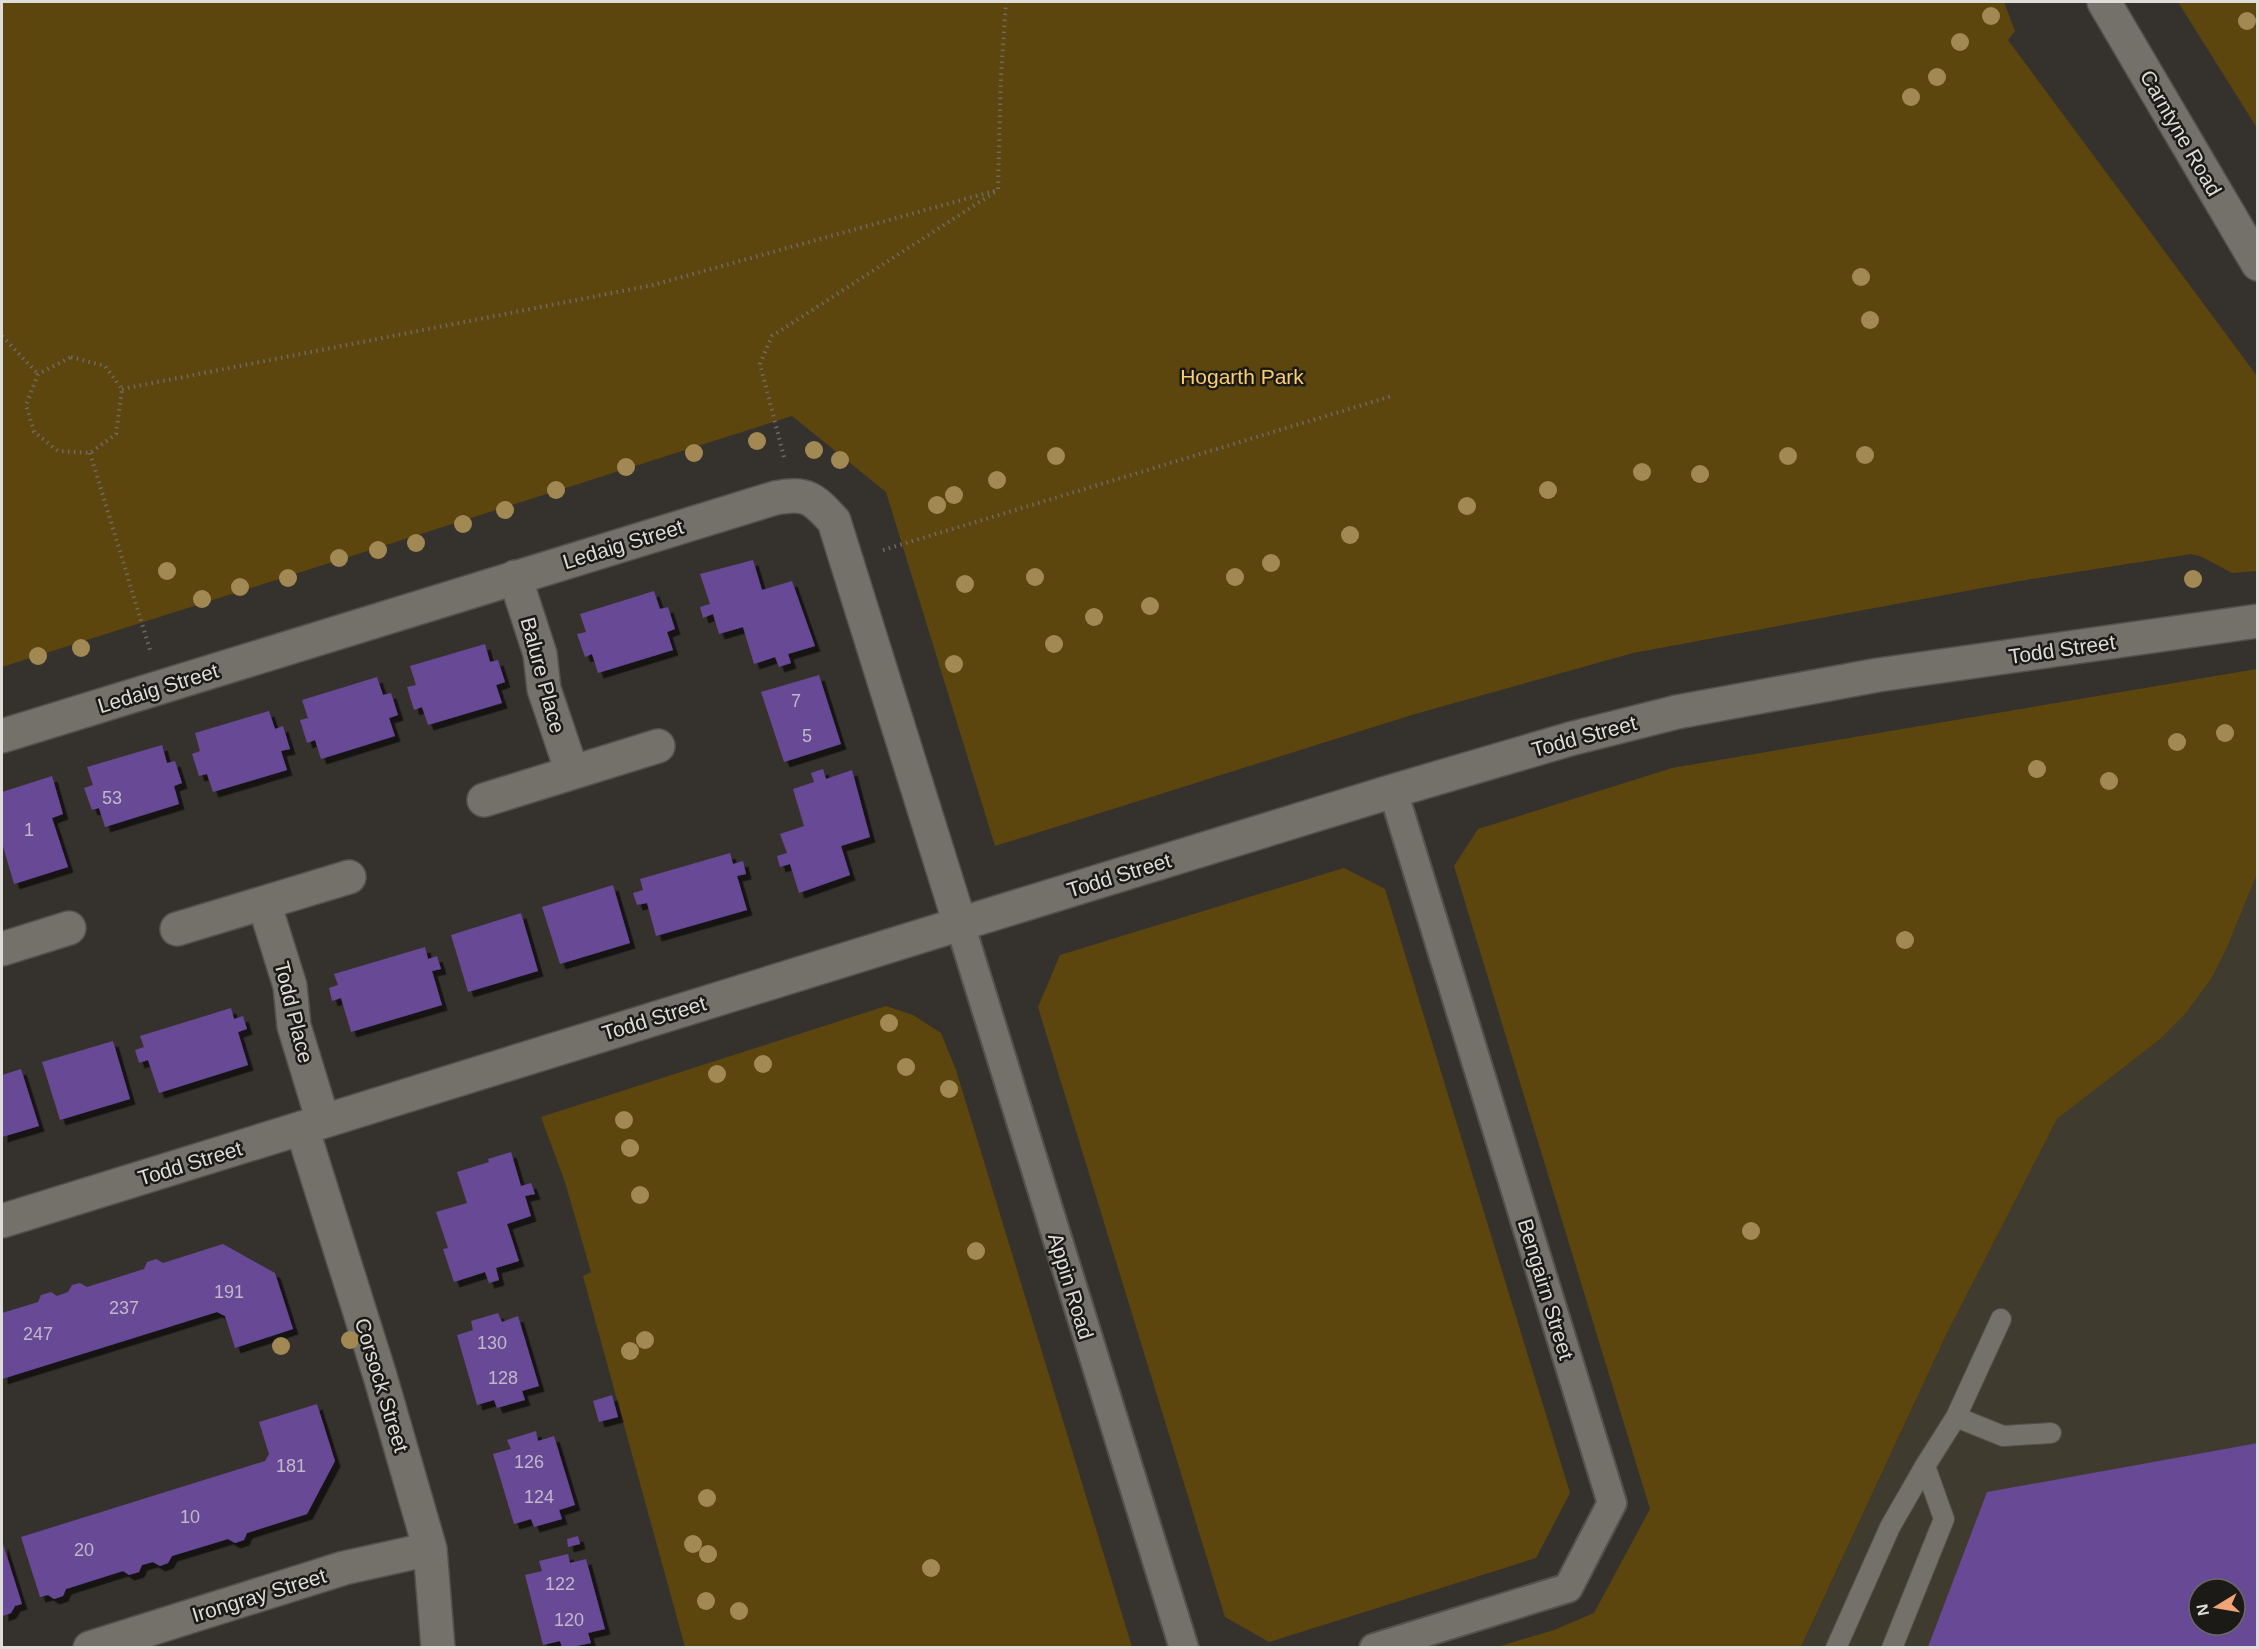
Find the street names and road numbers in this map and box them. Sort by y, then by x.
street label: Carntyne Road [2136,66,2226,200]
street label: Ledaig Street [560,515,686,573]
street label: Balure Place [516,615,570,735]
street label: Todd Street [2007,630,2117,668]
street label: Ledaig Street [95,659,221,717]
street label: Todd Street [1529,711,1639,761]
street label: Todd Street [1064,848,1174,902]
street label: Todd Place [270,959,318,1065]
street label: Todd Street [599,991,709,1045]
street label: Todd Street [135,1136,245,1190]
street label: Bengairn Street [1514,1216,1578,1362]
street label: Appin Road [1044,1230,1098,1342]
street label: Corsock Street [351,1315,413,1455]
street label: Irongray Street [189,1564,329,1626]

